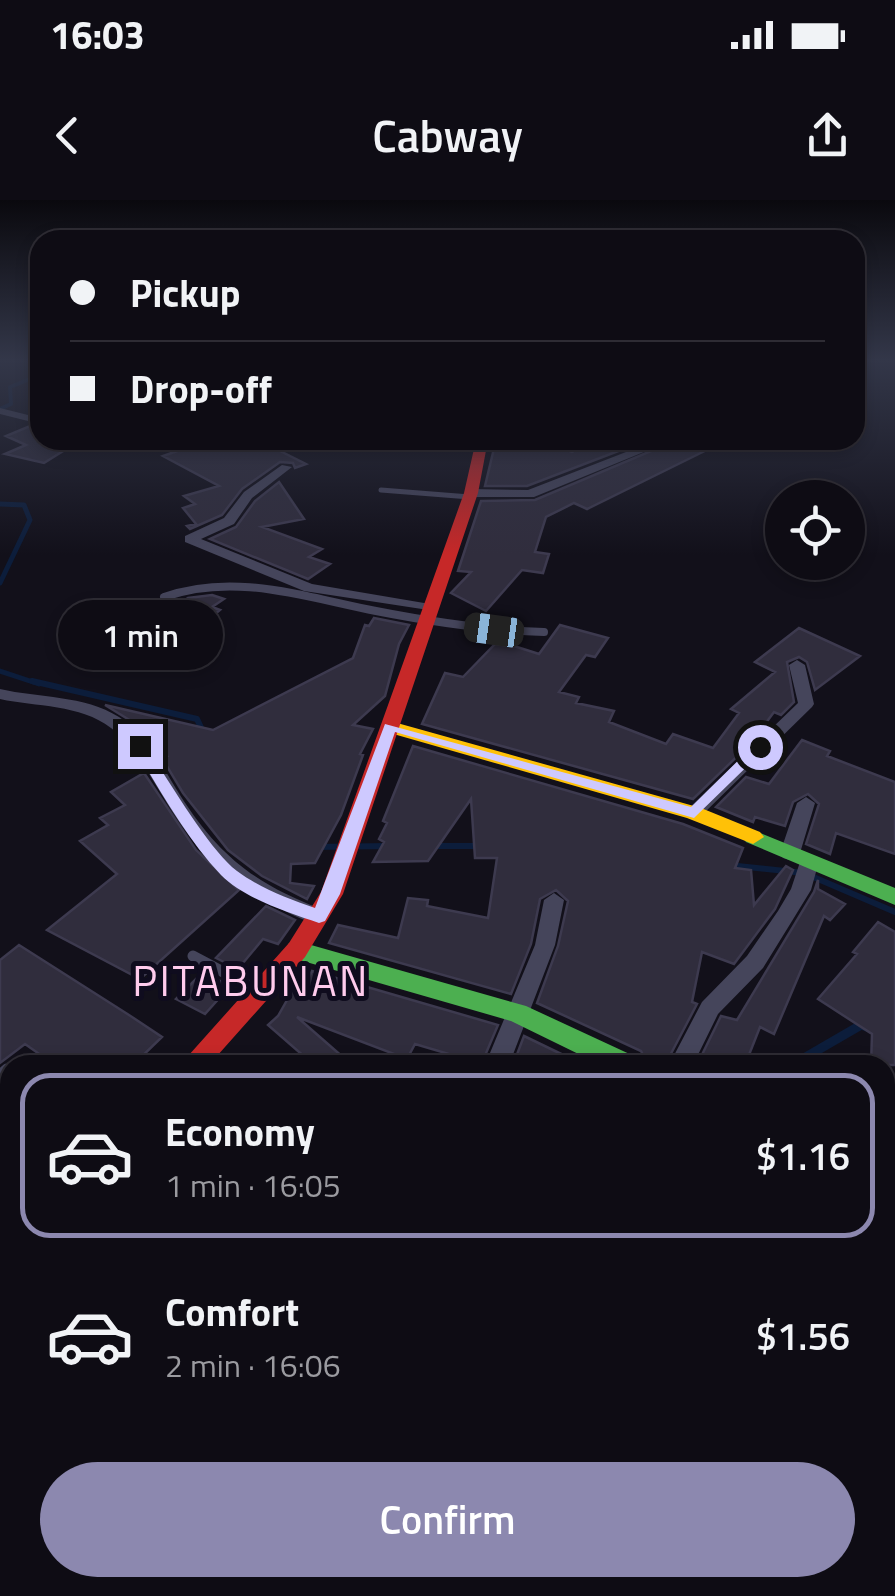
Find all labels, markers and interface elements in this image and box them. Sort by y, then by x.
text: 16:03 [50,6,145,64]
text: Cabway [372,101,523,169]
icon: back [40,108,95,163]
icon: share [800,108,855,163]
text: Pickup [130,264,240,322]
text: Drop-off [130,360,272,418]
map controls [765,480,865,580]
button: locate [765,480,865,580]
callout: 1 min [58,601,222,671]
text: 1 min [102,611,179,659]
car [462,611,526,649]
route end [118,724,163,769]
route start [738,725,783,770]
district label: PITABUNAN [132,948,370,1012]
text: Economy [165,1103,315,1161]
icon: car [45,1111,135,1201]
text: $1.16 [756,1127,850,1185]
text: 1 min · 16:05 [165,1161,341,1209]
text: Comfort [165,1283,299,1341]
icon: car [45,1291,135,1381]
text: $1.56 [756,1307,850,1365]
text: 2 min · 16:06 [165,1341,341,1389]
button: Confirm [40,1462,855,1577]

